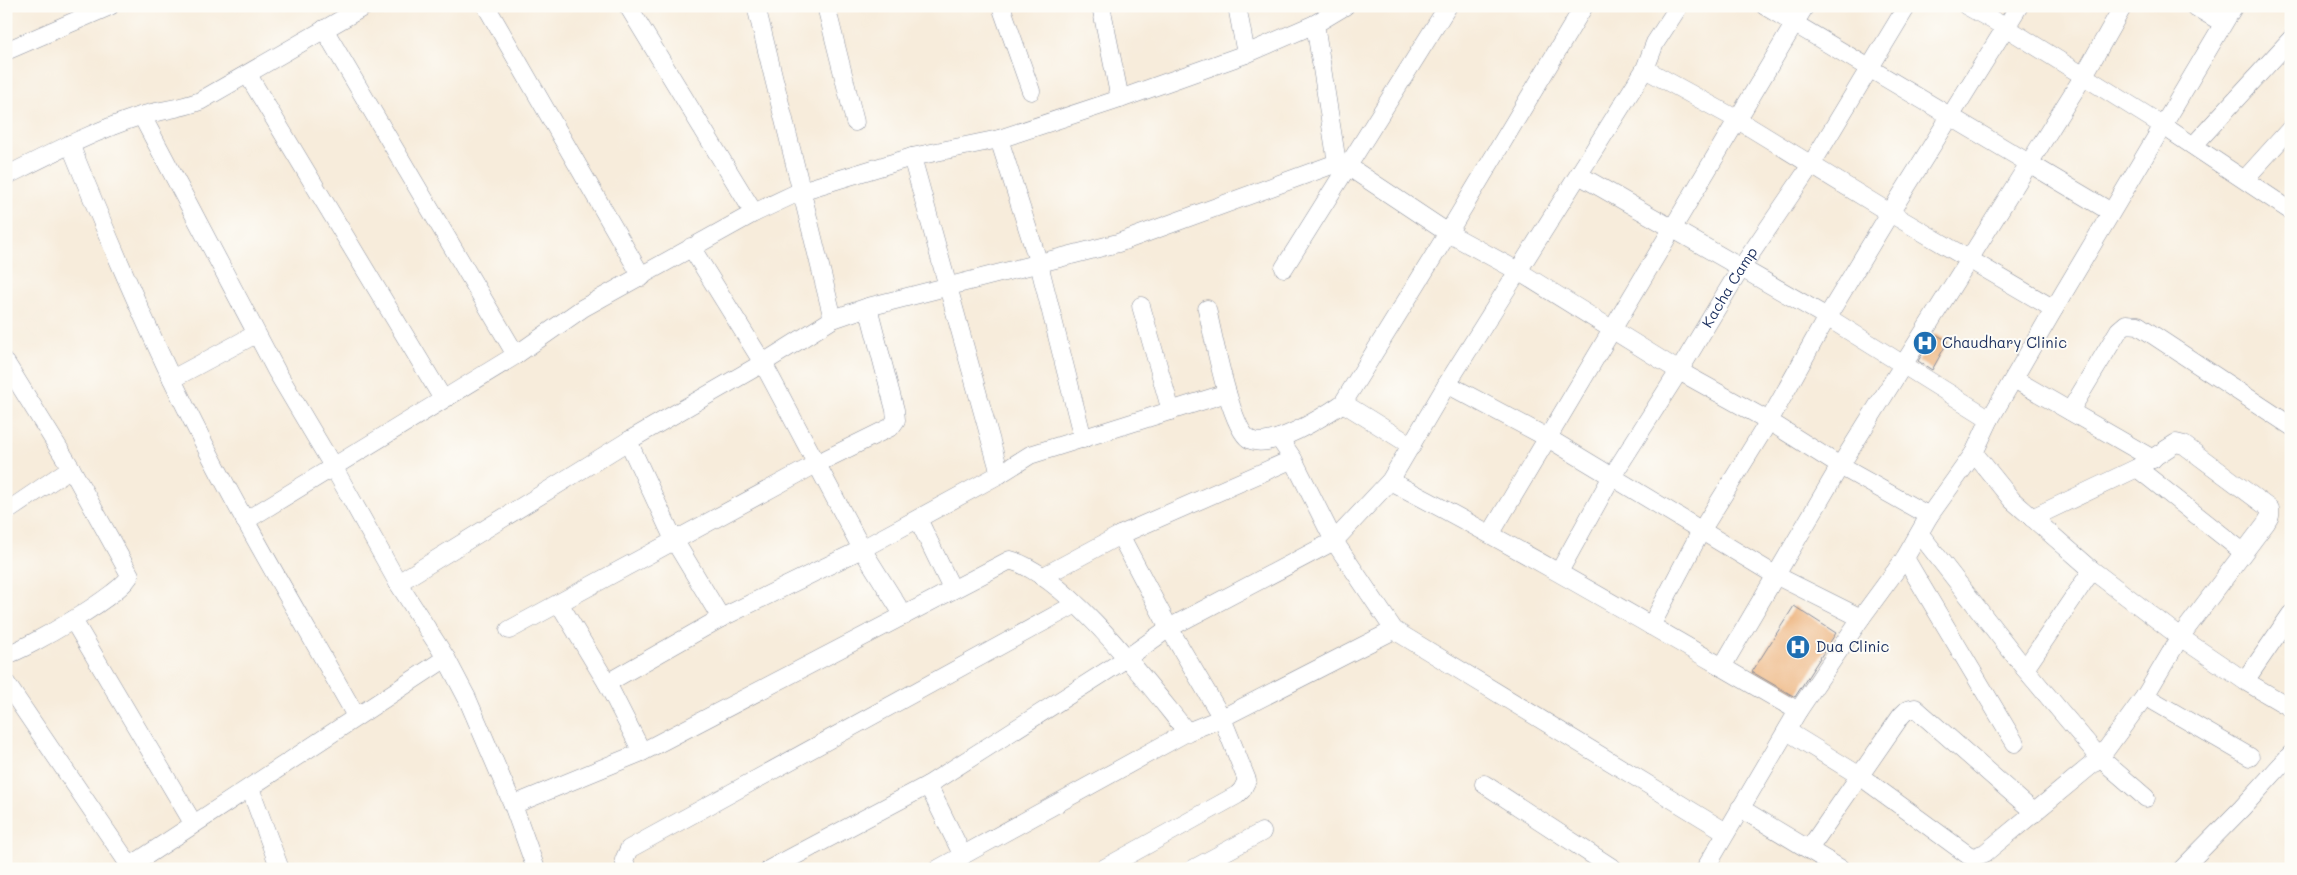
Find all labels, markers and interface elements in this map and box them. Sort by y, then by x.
street label: Kacha Camp [1696,243,1761,331]
hospital icon: Chaudhary Clinic [1912,330,1938,356]
place label: Chaudhary Clinic [1942,332,2067,352]
hospital icon: Dua Clinic [1785,634,1811,660]
place label: Dua Clinic [1816,636,1890,656]

